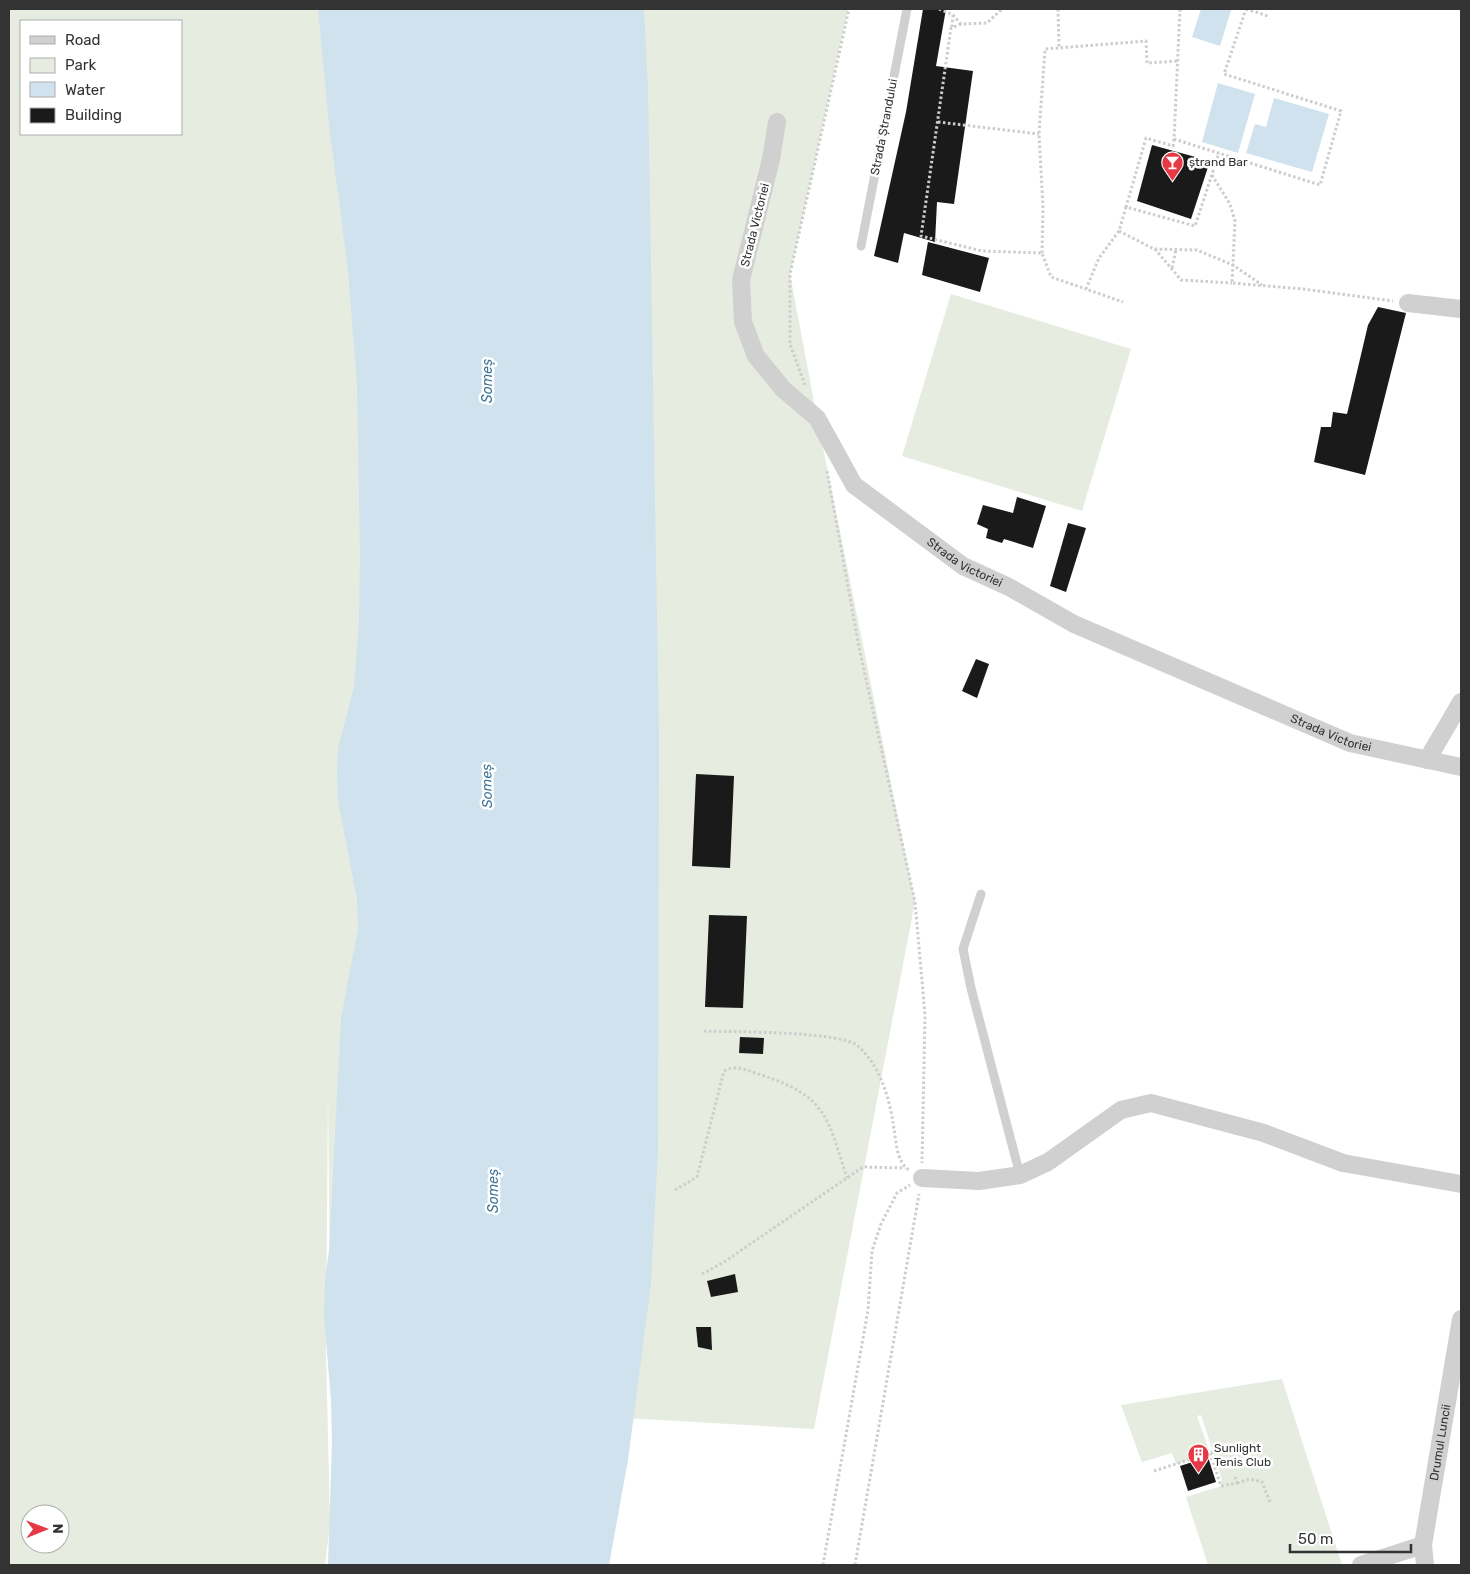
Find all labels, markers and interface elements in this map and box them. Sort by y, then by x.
legend [20,20,182,135]
text: Road [65,31,101,49]
text: Park [65,56,96,74]
street label: Strada Ștrandului [868,78,900,176]
text: Water [65,81,105,99]
text: Building [65,106,122,124]
bar icon: ștrand Bar [1161,150,1185,181]
place label: ștrand Bar [1189,155,1248,169]
street label: Strada Victoriei [738,182,772,268]
water label: Someș [479,359,496,403]
street label: Strada Victoriei [924,535,1005,590]
street label: Strada Victoriei [1288,711,1373,754]
water label: Someș [478,764,496,808]
water label: Someș [485,1169,502,1213]
street label: Drumul Luncii [1427,1403,1454,1482]
place label: Sunlight Tenis Club [1214,1441,1271,1469]
building icon: Sunlight Tenis Club [1186,1443,1210,1474]
north arrow [20,1504,70,1554]
scale bar [1290,1522,1411,1554]
text: N [49,1524,66,1534]
text: 50 m [1298,1530,1333,1548]

